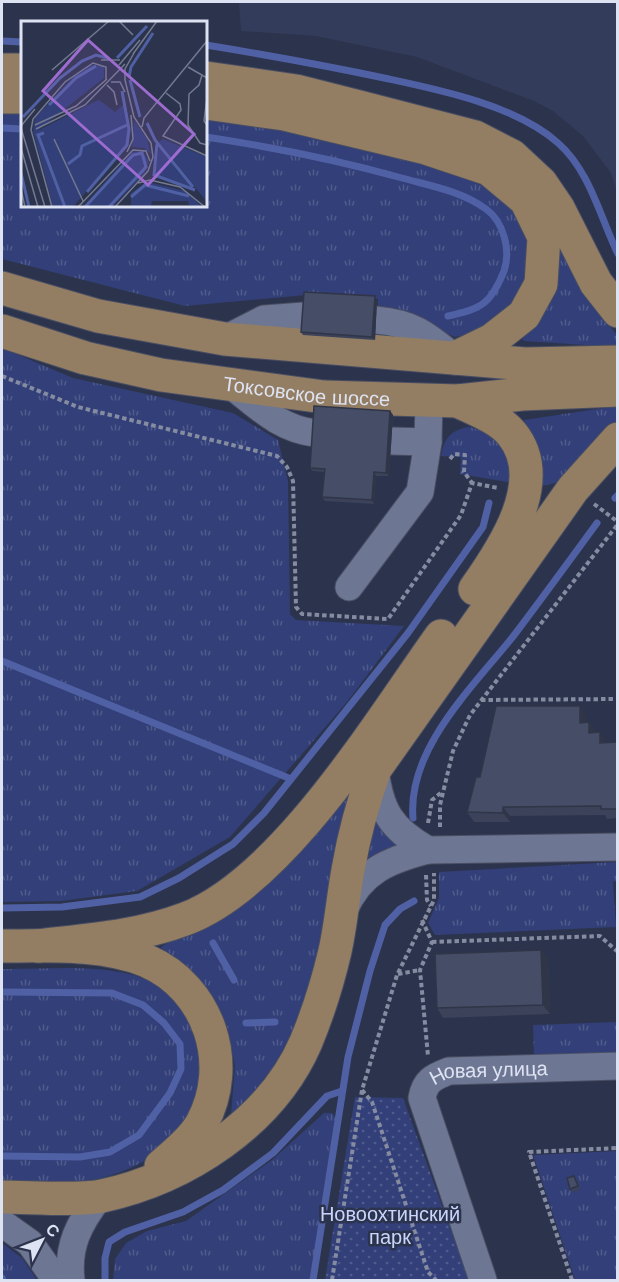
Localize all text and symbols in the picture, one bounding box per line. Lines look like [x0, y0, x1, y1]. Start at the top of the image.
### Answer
inset map [21, 21, 207, 207]
street label: Токсовское шоссе [222, 373, 390, 410]
street label: Новая улица [426, 1057, 549, 1089]
park label: Новоохтинский парк [320, 1203, 460, 1248]
north arrow [12, 1210, 72, 1270]
text: С [43, 1220, 63, 1241]

